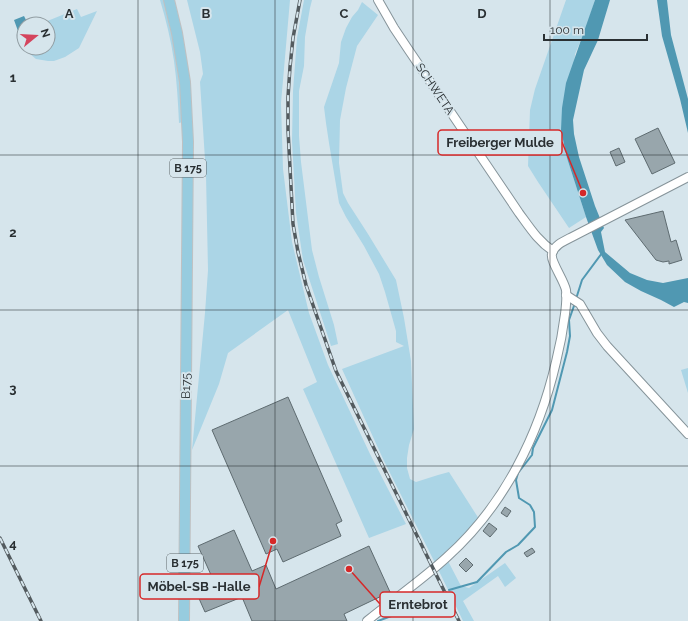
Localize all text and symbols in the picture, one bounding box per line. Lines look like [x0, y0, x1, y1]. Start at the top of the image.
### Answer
text: A [65, 6, 74, 21]
text: B [202, 6, 211, 21]
text: C [340, 6, 349, 21]
text: D [477, 6, 487, 21]
north arrow [16, 16, 56, 56]
scale bar [544, 16, 647, 42]
text: 100 m [550, 23, 584, 37]
text: N [38, 27, 53, 39]
street label: SCHWETA [413, 61, 457, 117]
text: 1 [10, 70, 17, 85]
callout: Freiberger Mulde [438, 130, 562, 155]
text: Freiberger Mulde [446, 135, 554, 150]
road number: B 175 [170, 159, 206, 177]
text: 2 [9, 225, 17, 240]
street label: B175 [179, 373, 193, 399]
text: 3 [9, 381, 17, 396]
text: 4 [9, 536, 17, 551]
road number: B 175 [167, 554, 203, 572]
callout: Möbel-SB -Halle [140, 574, 259, 599]
text: Möbel-SB -Halle [148, 579, 251, 594]
callout: Erntebrot [380, 592, 455, 617]
text: Erntebrot [388, 597, 448, 612]

